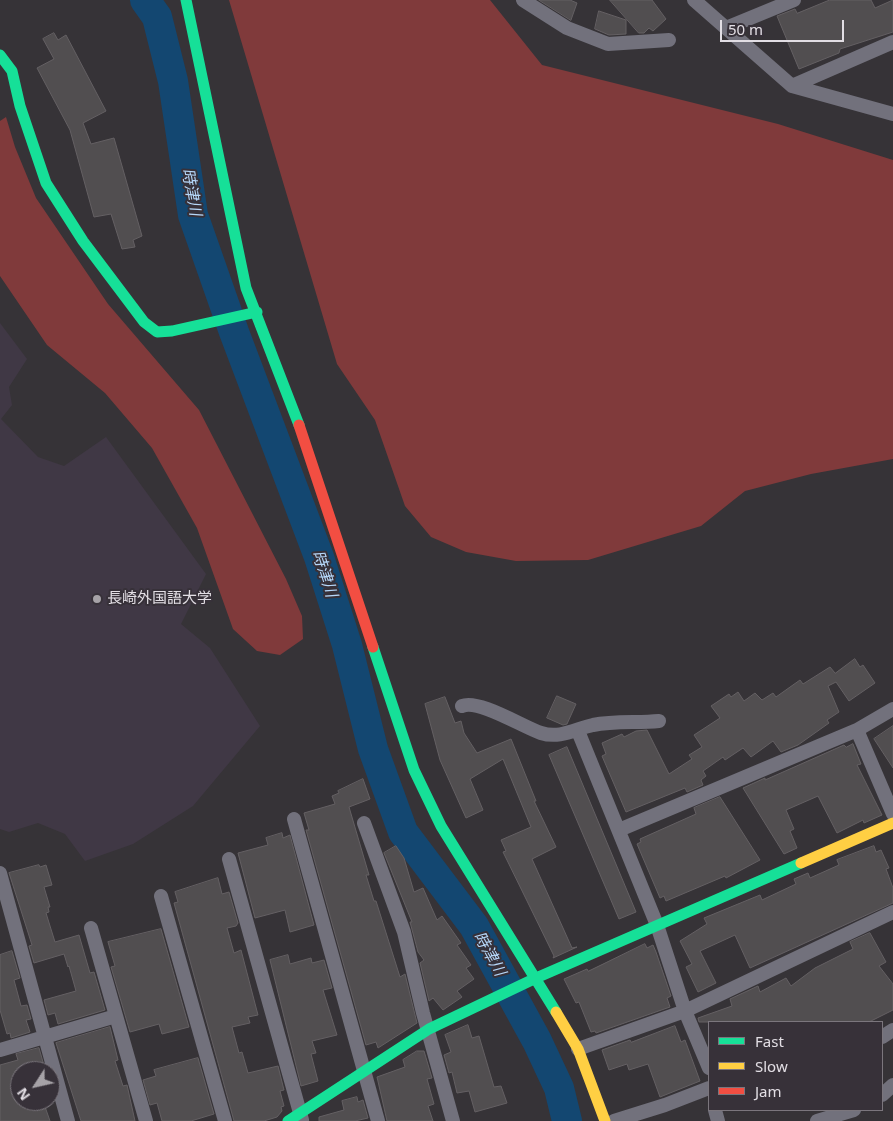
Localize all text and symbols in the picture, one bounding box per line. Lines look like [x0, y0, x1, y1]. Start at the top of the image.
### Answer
scale bar [723, 10, 847, 42]
text: 50 m [728, 19, 763, 39]
water label: 時津川 [177, 167, 205, 217]
water label: 時津川 [307, 548, 341, 600]
place label: 長崎外国語大学 [107, 590, 212, 608]
marker: 長崎外国語大学 [91, 593, 103, 605]
water label: 時津川 [469, 928, 509, 980]
legend [708, 1021, 883, 1111]
text: Fast [755, 1031, 784, 1051]
text: Slow [755, 1056, 788, 1076]
north arrow [10, 1061, 60, 1111]
text: Jam [755, 1081, 782, 1101]
text: N [12, 1084, 34, 1104]

